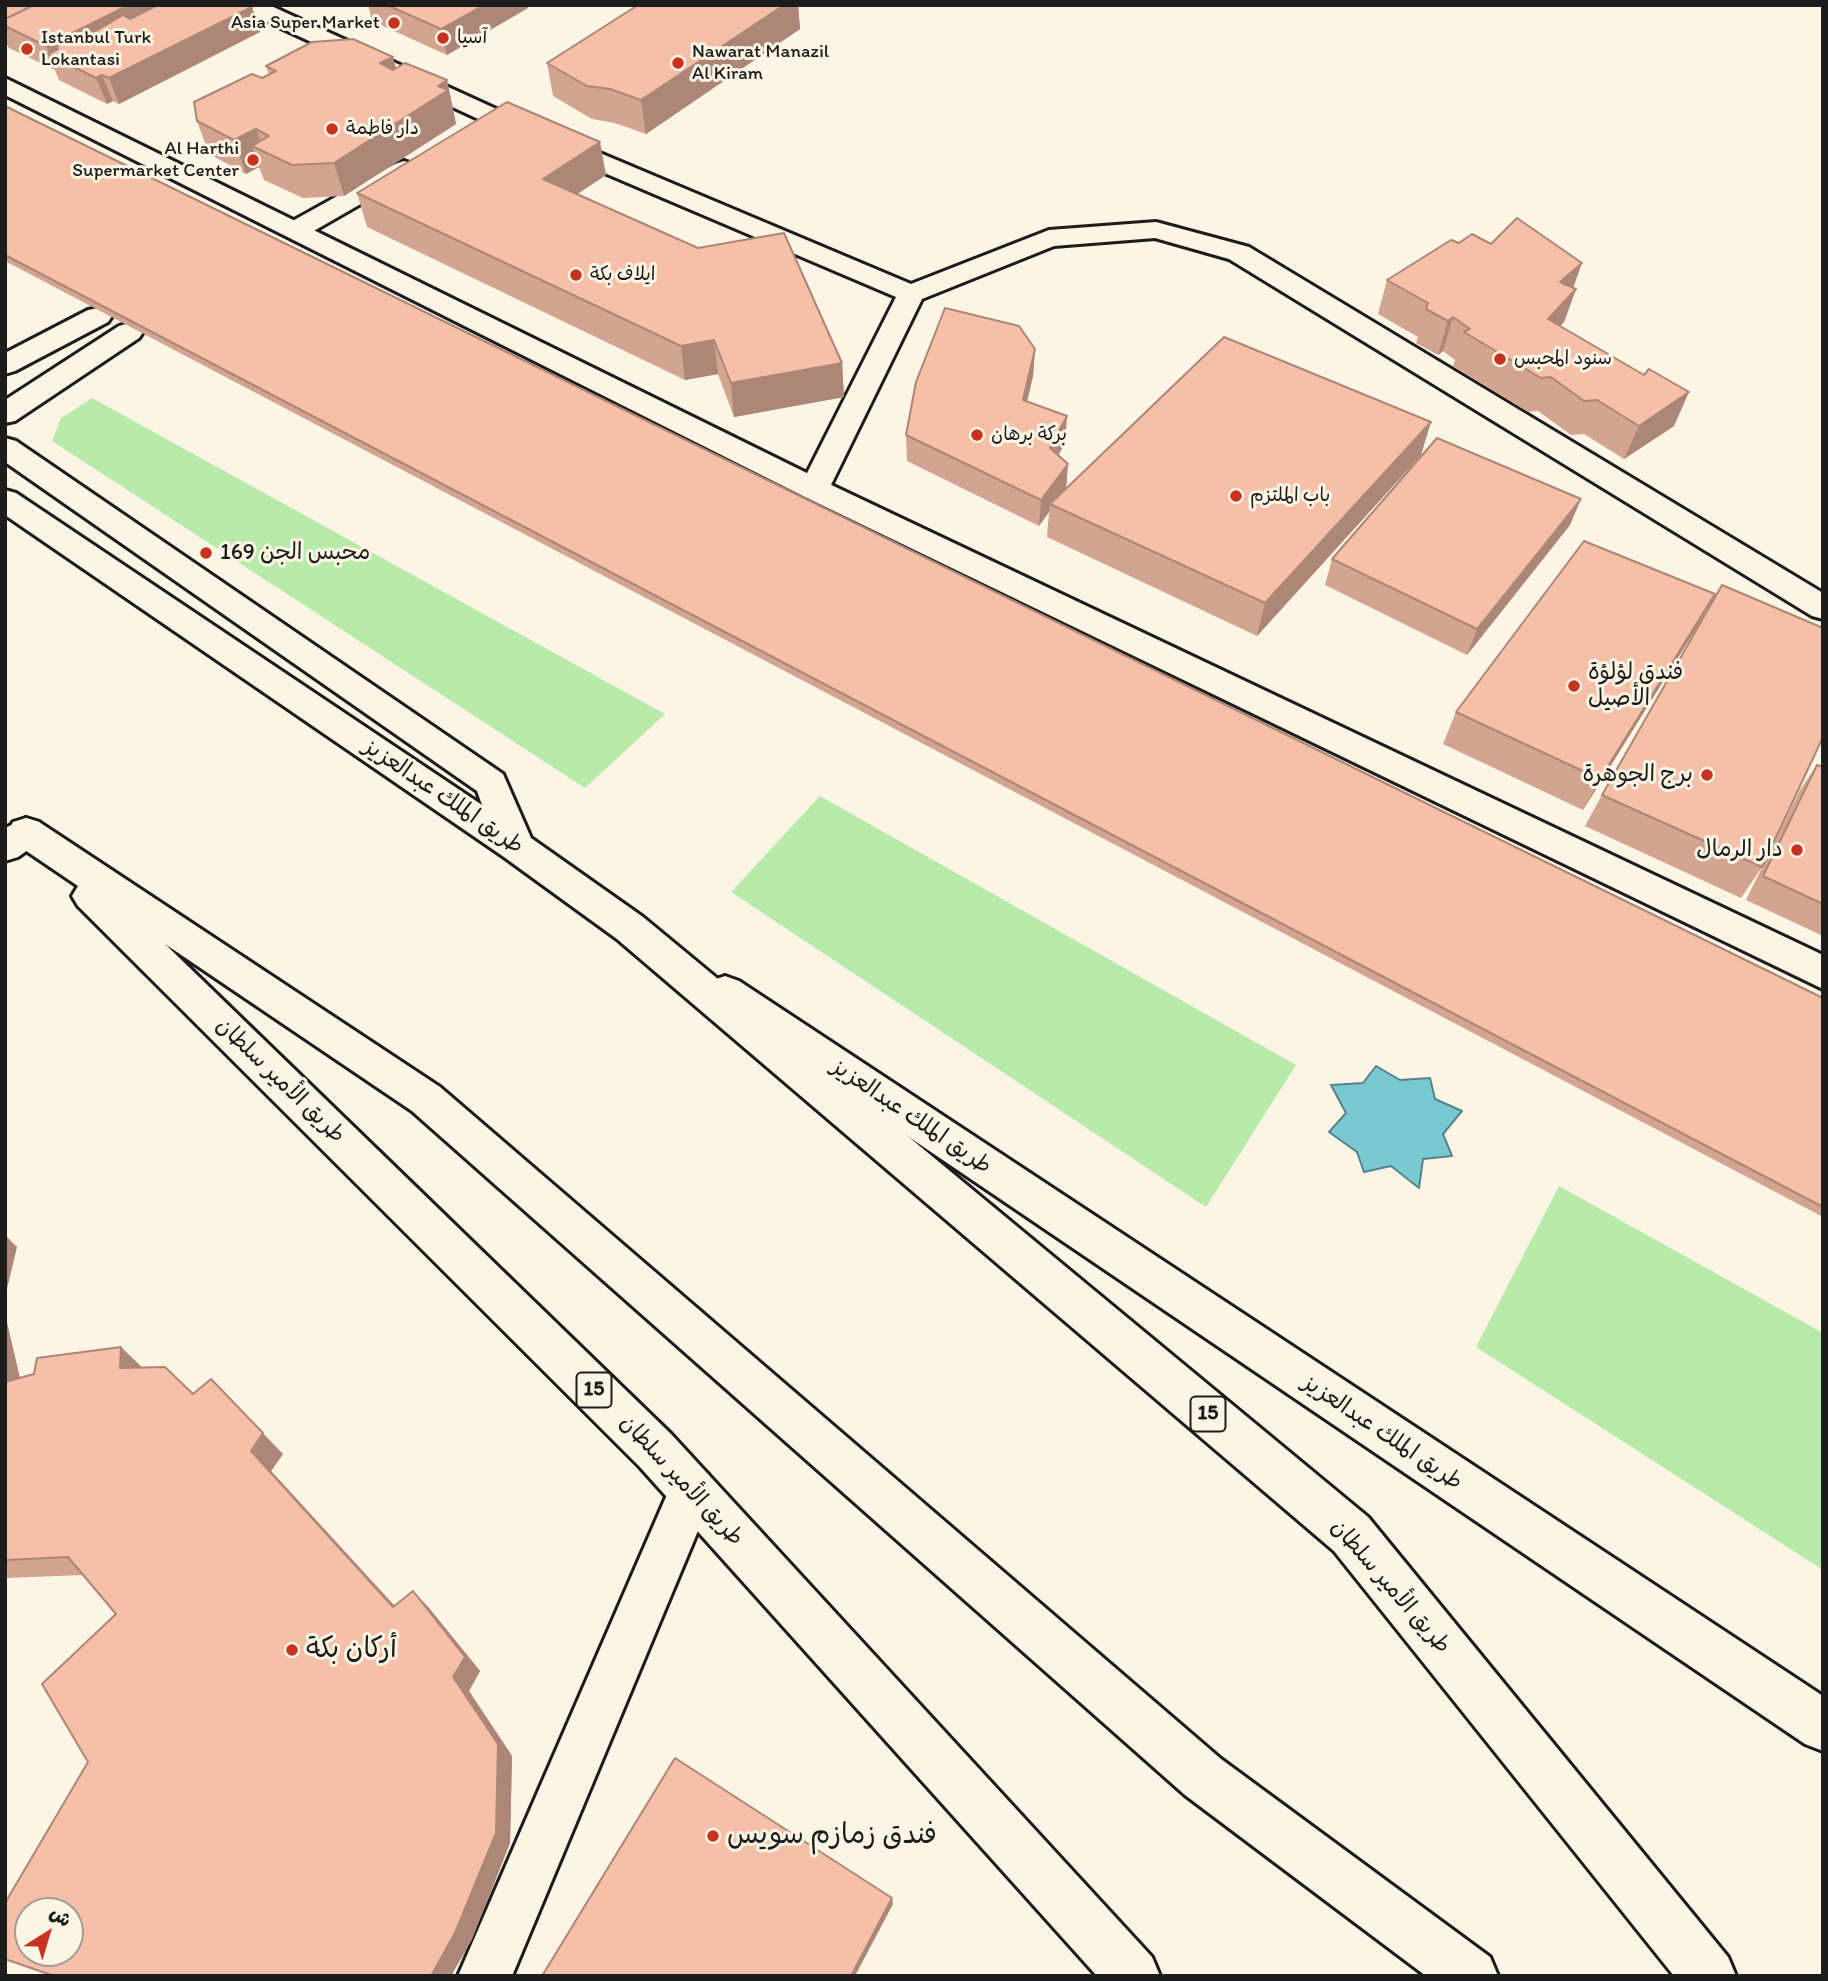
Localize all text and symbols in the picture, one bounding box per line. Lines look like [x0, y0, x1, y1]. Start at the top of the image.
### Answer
place label: Asia Super Market [231, 12, 380, 34]
marker: Asia Super Market [386, 15, 402, 31]
place label: Istanbul Turk Lokantasi [41, 27, 151, 71]
place label: آسيا [457, 27, 487, 49]
marker: آسيا [435, 30, 451, 46]
marker: Istanbul Turk Lokantasi [19, 41, 35, 57]
place label: Nawarat Manazil Al Kiram [692, 41, 829, 85]
marker: Nawarat Manazil Al Kiram [670, 55, 686, 71]
place label: دار فاطمة [346, 118, 419, 140]
marker: دار فاطمة [324, 121, 340, 137]
place label: Al Harthi Supermarket Center [72, 138, 239, 182]
marker: Al Harthi Supermarket Center [245, 152, 261, 168]
place label: ايلاف بكة [590, 264, 655, 286]
marker: ايلاف بكة [568, 267, 584, 283]
place label: سنود المحبس [1514, 348, 1612, 370]
marker: سنود المحبس [1492, 351, 1508, 367]
place label: بركة برهان [991, 424, 1067, 446]
marker: بركة برهان [969, 427, 985, 443]
place label: باب الملتزم [1250, 485, 1330, 507]
marker: باب الملتزم [1228, 488, 1244, 504]
place label: محبس الجن 169 [220, 539, 370, 567]
marker: محبس الجن 169 [198, 545, 214, 561]
place label: فندق لؤلؤة الأصيل [1588, 659, 1683, 713]
marker: فندق لؤلؤة الأصيل [1566, 678, 1582, 694]
street label: طريق الملك عبدالعزيز [358, 733, 528, 861]
place label: برج الجوهرة [1582, 761, 1693, 789]
marker: برج الجوهرة [1699, 767, 1715, 783]
place label: دار الرمال [1696, 836, 1783, 864]
marker: دار الرمال [1789, 842, 1805, 858]
street label: طريق الأمير سلطان [210, 1012, 350, 1150]
street label: طريق الملك عبدالعزيز [826, 1053, 996, 1181]
street label: طريق الملك عبدالعزيز [1297, 1369, 1467, 1497]
road number: 15 [576, 1372, 612, 1408]
road number: 15 [1190, 1396, 1226, 1432]
street label: طريق الأمير سلطان [613, 1410, 749, 1552]
street label: طريق الأمير سلطان [1324, 1514, 1456, 1660]
place label: أركان بكة [306, 1633, 397, 1667]
marker: أركان بكة [284, 1642, 300, 1658]
place label: فندق زمازم سويس [727, 1819, 937, 1853]
marker: فندق زمازم سويس [705, 1828, 721, 1844]
north arrow [14, 1897, 84, 1967]
text: ش [45, 1901, 76, 1932]

